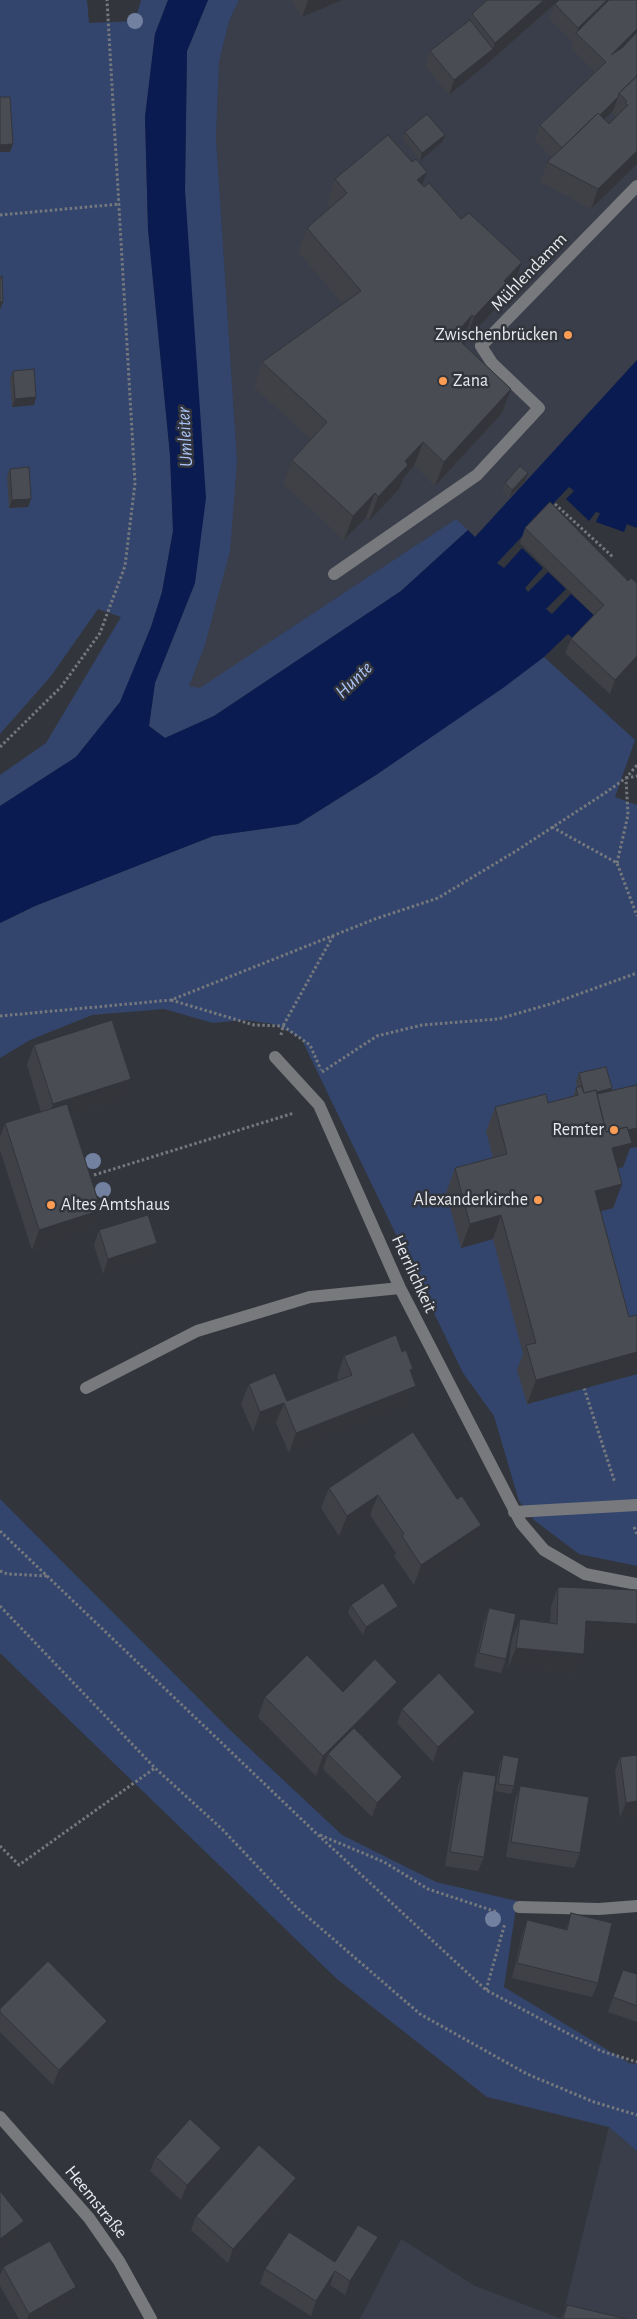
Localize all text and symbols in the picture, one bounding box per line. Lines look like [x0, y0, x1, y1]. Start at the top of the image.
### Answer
street label: Mühlendamm [486, 228, 572, 316]
place label: Zwischenbrücken [435, 324, 558, 346]
marker: Zwischenbrücken [562, 329, 574, 341]
place label: Zana [453, 370, 488, 392]
marker: Zana [437, 375, 449, 387]
water label: Umleiter [172, 406, 198, 468]
water label: Hunte [331, 657, 377, 703]
place label: Remter [552, 1119, 604, 1141]
marker: Remter [608, 1124, 620, 1136]
place label: Alexanderkirche [414, 1189, 528, 1211]
place label: Altes Amtshaus [61, 1194, 170, 1216]
marker: Alexanderkirche [532, 1194, 544, 1206]
marker: Altes Amtshaus [45, 1199, 57, 1211]
street label: Herrlichkeit [387, 1232, 441, 1316]
street label: Heemstraße [60, 2161, 132, 2243]

